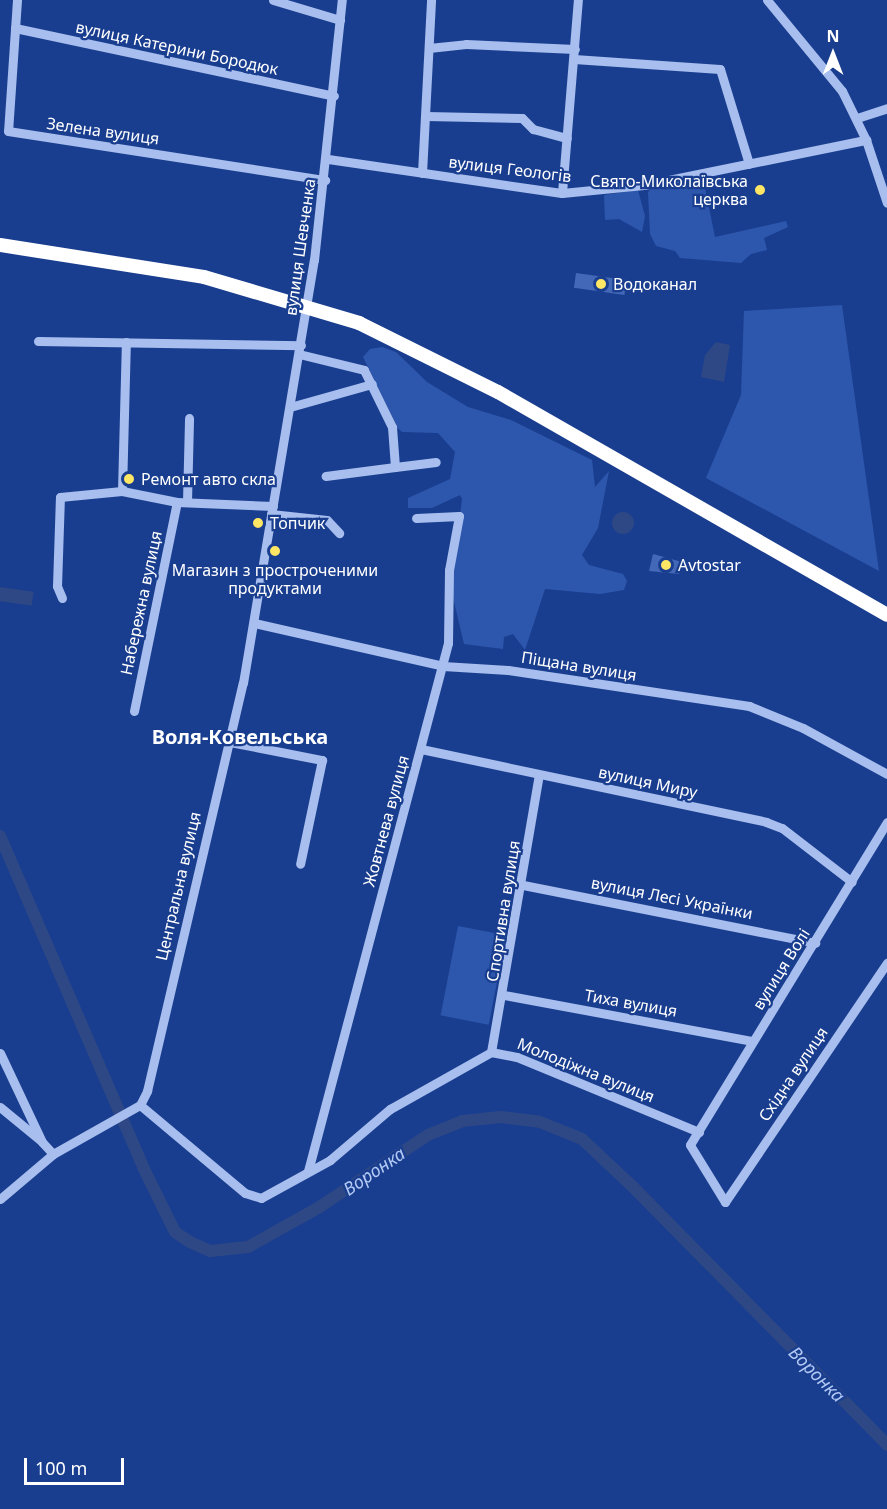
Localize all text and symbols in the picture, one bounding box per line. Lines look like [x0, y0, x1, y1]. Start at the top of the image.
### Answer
street label: вулиця Катерини Бородюк [74, 17, 280, 79]
north arrow [803, 24, 863, 84]
text: N [826, 25, 840, 47]
street label: Зелена вулиця [45, 114, 161, 148]
street label: вулиця Геологів [447, 152, 573, 186]
place label: Свято-Миколаївська церква [590, 171, 748, 209]
street label: вулиця Шевченка [281, 177, 319, 317]
marker: Свято-Миколаївська церква [753, 183, 767, 197]
place label: Водоканал [613, 274, 697, 294]
marker: Водоканал [594, 277, 608, 291]
place label: Ремонт авто скла [141, 469, 276, 489]
marker: Ремонт авто скла [122, 472, 136, 486]
place label: Топчик [270, 513, 325, 533]
marker: Топчик [251, 516, 265, 530]
street label: Набережна вулиця [116, 529, 166, 677]
marker: Магазин з простроченими продуктами [268, 544, 282, 558]
place label: Avtostar [678, 555, 741, 575]
marker: Avtostar [659, 558, 673, 572]
place label: Магазин з простроченими продуктами [172, 560, 378, 598]
street label: Піщана вулиця [520, 647, 638, 685]
district label: Воля-Ковельська [152, 724, 328, 748]
street label: Жовтнева вулиця [359, 753, 413, 889]
street label: вулиця Миру [597, 762, 699, 802]
street label: Центральна вулиця [152, 810, 204, 962]
street label: Спортивна вулиця [482, 839, 524, 983]
street label: вулиця Лесі Українки [590, 873, 754, 923]
street label: вулиця Волі [748, 925, 814, 1013]
street label: Тиха вулиця [583, 985, 679, 1021]
street label: Східна вулиця [754, 1023, 832, 1125]
street label: Молодіжна вулиця [515, 1034, 657, 1106]
water label: Воронка [339, 1142, 409, 1200]
water label: Воронка [785, 1342, 849, 1406]
scale bar [27, 1446, 128, 1484]
text: 100 m [35, 1456, 87, 1480]

